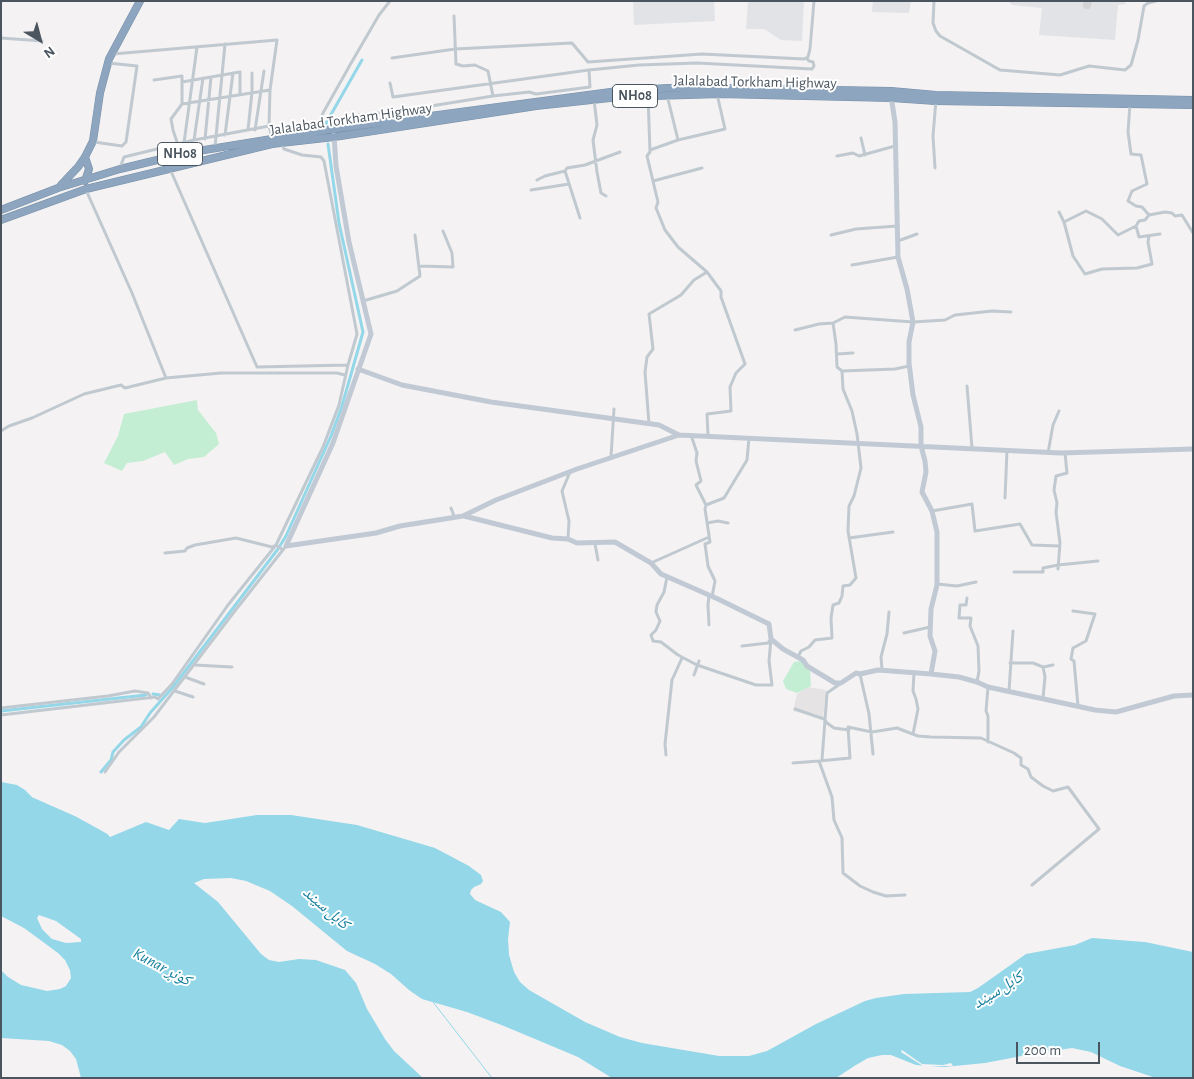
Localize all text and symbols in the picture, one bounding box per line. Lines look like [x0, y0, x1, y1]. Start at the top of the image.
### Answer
north arrow [15, 15, 65, 65]
text: N [41, 43, 57, 60]
street label: Jalalabad Torkham Highway [673, 72, 837, 92]
road number: NH08 [612, 84, 658, 108]
street label: Jalalabad Torkham Highway [269, 99, 433, 139]
road number: NH08 [158, 142, 202, 166]
water label: کابل سيند [299, 883, 353, 933]
water label: Kunar کونړ [130, 944, 194, 990]
water label: کابل سيند [969, 967, 1027, 1013]
scale bar [1019, 1032, 1103, 1064]
text: 200 m [1024, 1043, 1061, 1058]

